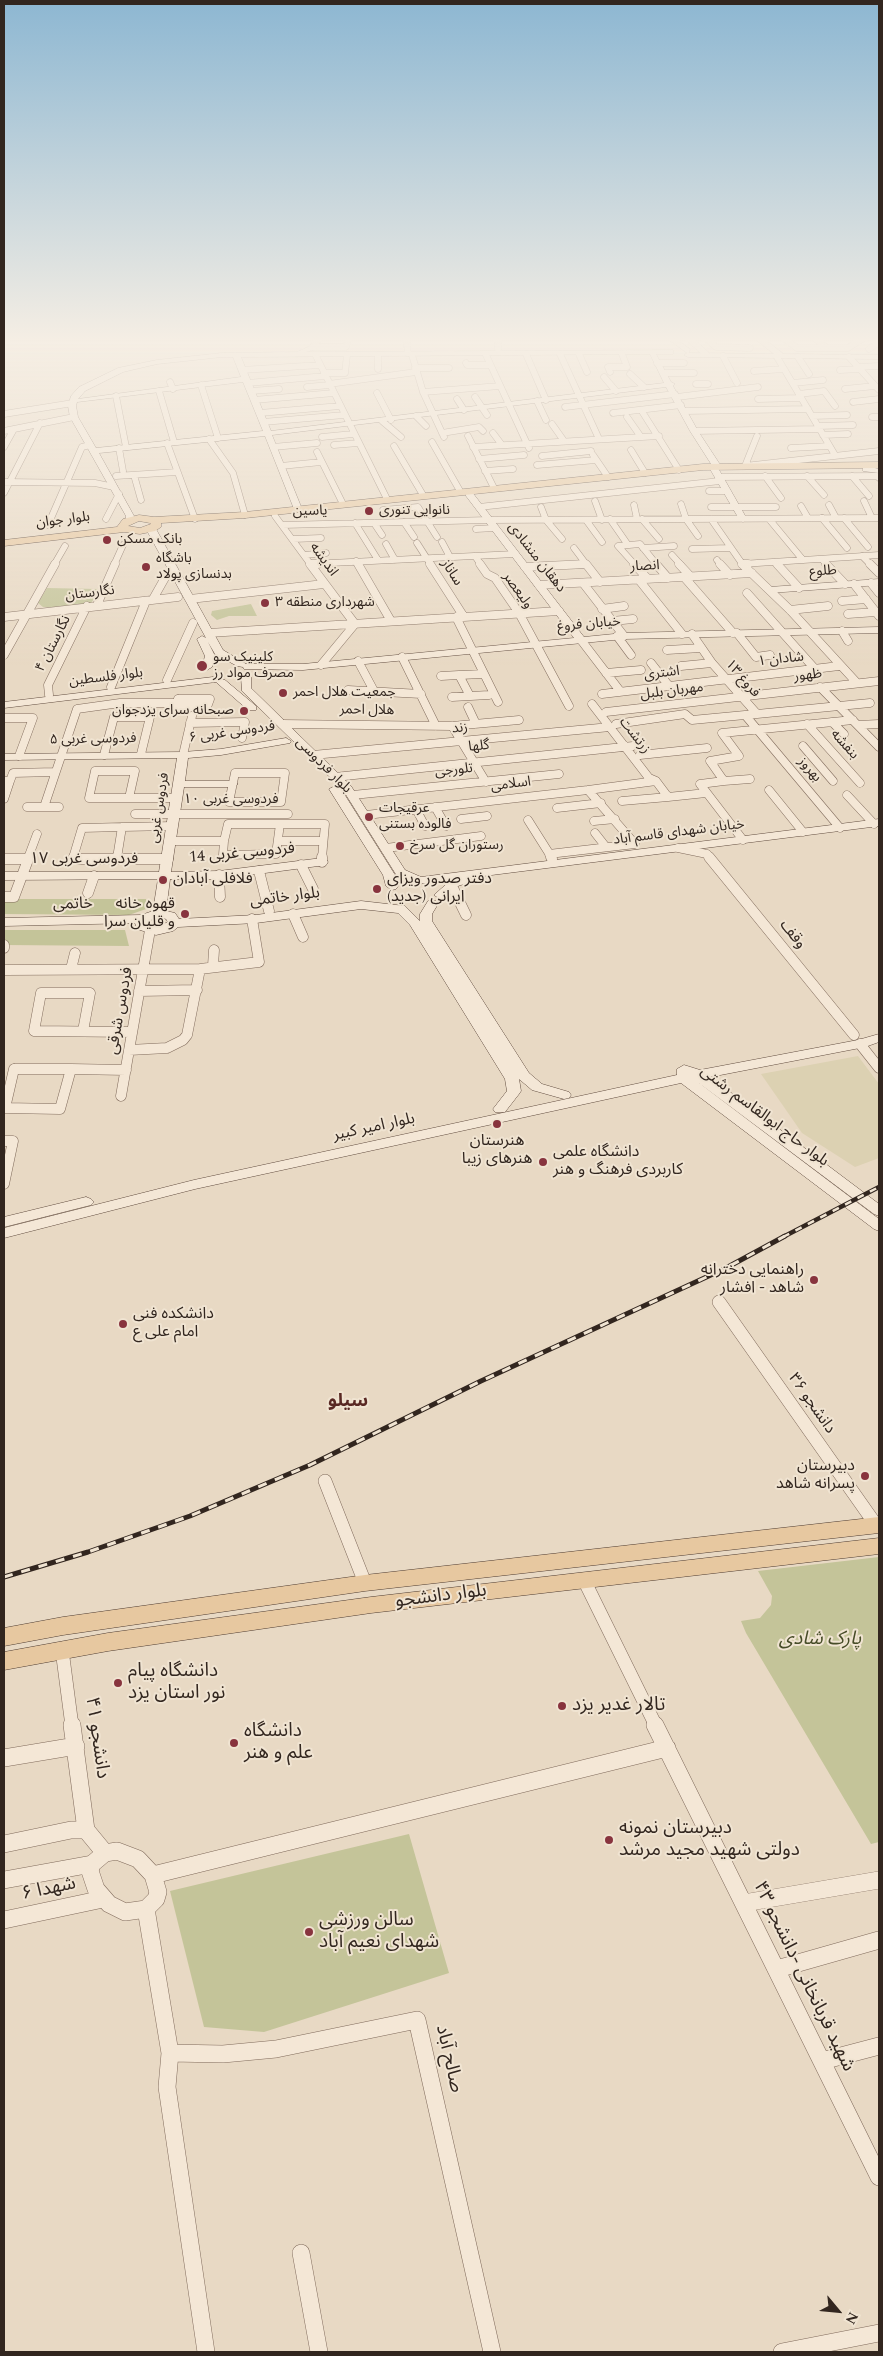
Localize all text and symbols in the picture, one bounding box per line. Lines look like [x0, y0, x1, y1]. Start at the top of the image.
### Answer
street label: یاسین [293, 503, 327, 521]
place label: نانوایی تنوری [379, 503, 450, 519]
marker: نانوایی تنوری [363, 505, 375, 517]
street label: بلوار جوان [35, 509, 91, 533]
street label: دهقان منشادی [503, 520, 569, 596]
place label: بانک مسکن [117, 532, 182, 548]
marker: بانک مسکن [101, 534, 113, 546]
street label: اندیشه [305, 540, 341, 580]
place label: باشگاه بدنسازی پولاد [156, 551, 232, 584]
street label: ساناز [436, 557, 466, 589]
street label: انصار [630, 558, 660, 576]
marker: باشگاه بدنسازی پولاد [140, 561, 152, 573]
street label: طلوع [809, 563, 837, 581]
street label: ولیعصر [498, 569, 536, 613]
street label: نگارستان [64, 583, 116, 605]
place label: شهرداری منطقه ۳ [275, 595, 375, 611]
marker: شهرداری منطقه ۳ [259, 597, 271, 609]
street label: نگارستان ۴ [33, 613, 75, 675]
street label: خیابان فروغ [557, 614, 621, 636]
street label: شادان ۱ [757, 649, 805, 671]
place label: کلینیک سو مصرف مواد رز [213, 650, 294, 682]
street label: فروغ ۱۳ [721, 657, 763, 701]
marker: کلینیک سو مصرف مواد رز [195, 659, 209, 673]
street label: اشتری [643, 663, 681, 685]
street label: بلوار فلسطین [68, 665, 144, 691]
street label: ظهور [793, 666, 823, 686]
street label: مهربان بلبل [639, 680, 705, 704]
place label: جمعیت هلال احمر [293, 685, 396, 701]
marker: جمعیت هلال احمر [277, 687, 289, 699]
street label: هلال احمر [339, 702, 395, 720]
place label: صبحانه سرای یزدجوان [112, 703, 234, 719]
marker: صبحانه سرای یزدجوان [238, 705, 250, 717]
street label: زرتشت [615, 715, 653, 757]
street label: فردوسی غربی ۶ [188, 719, 276, 747]
street label: زند [451, 720, 469, 738]
street label: بنفشه [826, 727, 862, 763]
street label: فردوسی غربی ۵ [49, 731, 137, 749]
street label: بلوار فردوسی [292, 735, 354, 797]
street label: گلها [468, 738, 490, 756]
street label: بهروز [794, 754, 824, 786]
street label: تلورجی [434, 761, 474, 781]
street label: فردوس غربی [146, 772, 174, 844]
street label: اسلامی [490, 774, 532, 796]
street label: فردوسی غربی ۱۰ [184, 792, 278, 808]
place label: عرقیجات فالوده بستنی [379, 801, 451, 834]
marker: عرقیجات فالوده بستنی [363, 811, 375, 823]
street label: خیابان شهدای قاسم آباد [612, 817, 746, 849]
place label: رستوران گل سرخ [410, 838, 504, 854]
street label: فردوسی غربی 14 [188, 840, 296, 868]
marker: رستوران گل سرخ [394, 840, 406, 852]
street label: فردوسی غربی ۱۷ [30, 850, 138, 870]
place label: فلافلی آبادان [173, 870, 253, 890]
place label: دفتر صدور ویزای ایرانی (جدید) [387, 870, 492, 908]
marker: فلافلی آبادان [157, 874, 169, 886]
marker: دفتر صدور ویزای ایرانی (جدید) [371, 883, 383, 895]
street label: بلوار خاتمی [249, 884, 321, 912]
street label: خاتمی [53, 895, 93, 915]
place label: قهوه خانه و قلیان سرا [104, 895, 175, 933]
marker: قهوه خانه و قلیان سرا [179, 908, 191, 920]
street label: وقف [775, 917, 809, 953]
street label: فردوس شرقی [104, 966, 138, 1056]
street label: بلوار حاج ابوالقاسم رشتی [696, 1062, 832, 1172]
street label: بلوار امیر کبیر [331, 1110, 417, 1146]
marker: هنرستان هنرهای زیبا [491, 1118, 503, 1130]
place label: هنرستان هنرهای زیبا [462, 1132, 532, 1170]
place label: دانشگاه علمی کاربردی فرهنگ و هنر [553, 1143, 683, 1181]
marker: دانشگاه علمی کاربردی فرهنگ و هنر [537, 1156, 549, 1168]
place label: راهنمایی دخترانه شاهد - افشار [701, 1261, 804, 1299]
marker: راهنمایی دخترانه شاهد - افشار [808, 1274, 820, 1286]
place label: دانشکده فنی امام علی ع [133, 1305, 214, 1343]
marker: دانشکده فنی امام علی ع [117, 1318, 129, 1330]
street label: دانشجو ۳۶ [783, 1370, 839, 1438]
district label: سیلو [328, 1391, 368, 1413]
place label: دبیرستان پسرانه شاهد [776, 1457, 855, 1495]
marker: دبیرستان پسرانه شاهد [859, 1470, 871, 1482]
street label: بلوار دانشجو [394, 1580, 488, 1614]
park label: پارک شادی [779, 1629, 861, 1651]
place label: دانشگاه پیام نور استان یزد [128, 1661, 225, 1705]
marker: دانشگاه پیام نور استان یزد [112, 1677, 124, 1689]
place label: تالار غدیر یزد [572, 1695, 665, 1717]
street label: دانشجو ۴۱ [79, 1696, 113, 1780]
marker: تالار غدیر یزد [556, 1700, 568, 1712]
place label: دانشگاه علم و هنر [244, 1721, 313, 1765]
marker: دانشگاه علم و هنر [228, 1737, 240, 1749]
place label: دبیرستان نمونه دولتی شهید مجید مرشد [619, 1818, 800, 1862]
marker: دبیرستان نمونه دولتی شهید مجید مرشد [603, 1834, 615, 1846]
street label: شهدا ۶ [20, 1873, 78, 1907]
street label: شهید قربانخانی -دانشجو ۴۳ [747, 1878, 859, 2076]
place label: سالن ورزشی شهدای نعیم آباد [319, 1910, 439, 1954]
marker: سالن ورزشی شهدای نعیم آباد [303, 1926, 315, 1938]
street label: صالح آباد [429, 2023, 467, 2095]
north arrow [813, 2286, 863, 2336]
text: N [840, 2308, 864, 2328]

